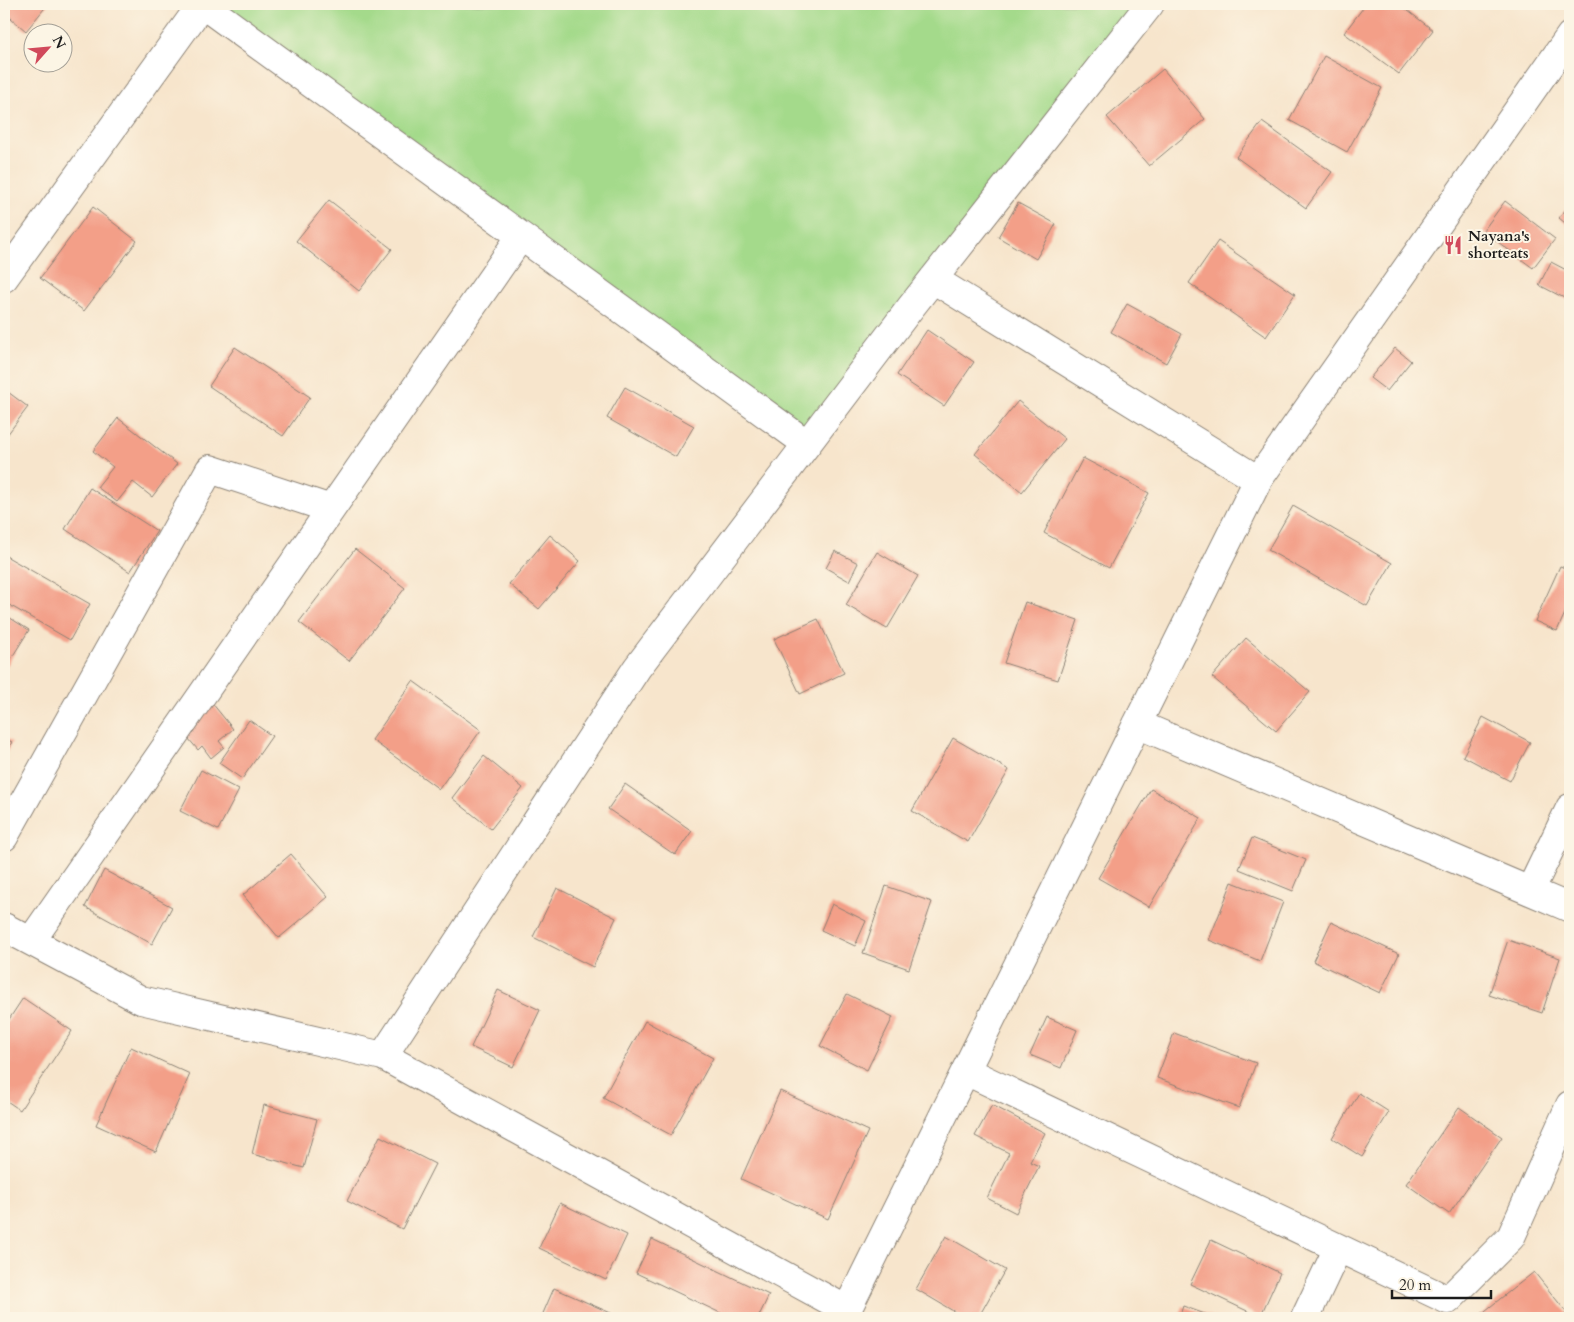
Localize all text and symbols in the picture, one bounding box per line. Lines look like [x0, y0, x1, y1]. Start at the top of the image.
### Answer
north arrow [22, 22, 72, 72]
text: N [48, 33, 70, 52]
place label: Nayana's shorteats [1468, 226, 1530, 263]
restaurant icon: Nayana's shorteats [1442, 234, 1464, 256]
scale bar [1392, 1267, 1490, 1299]
text: 20 m [1399, 1275, 1431, 1295]

